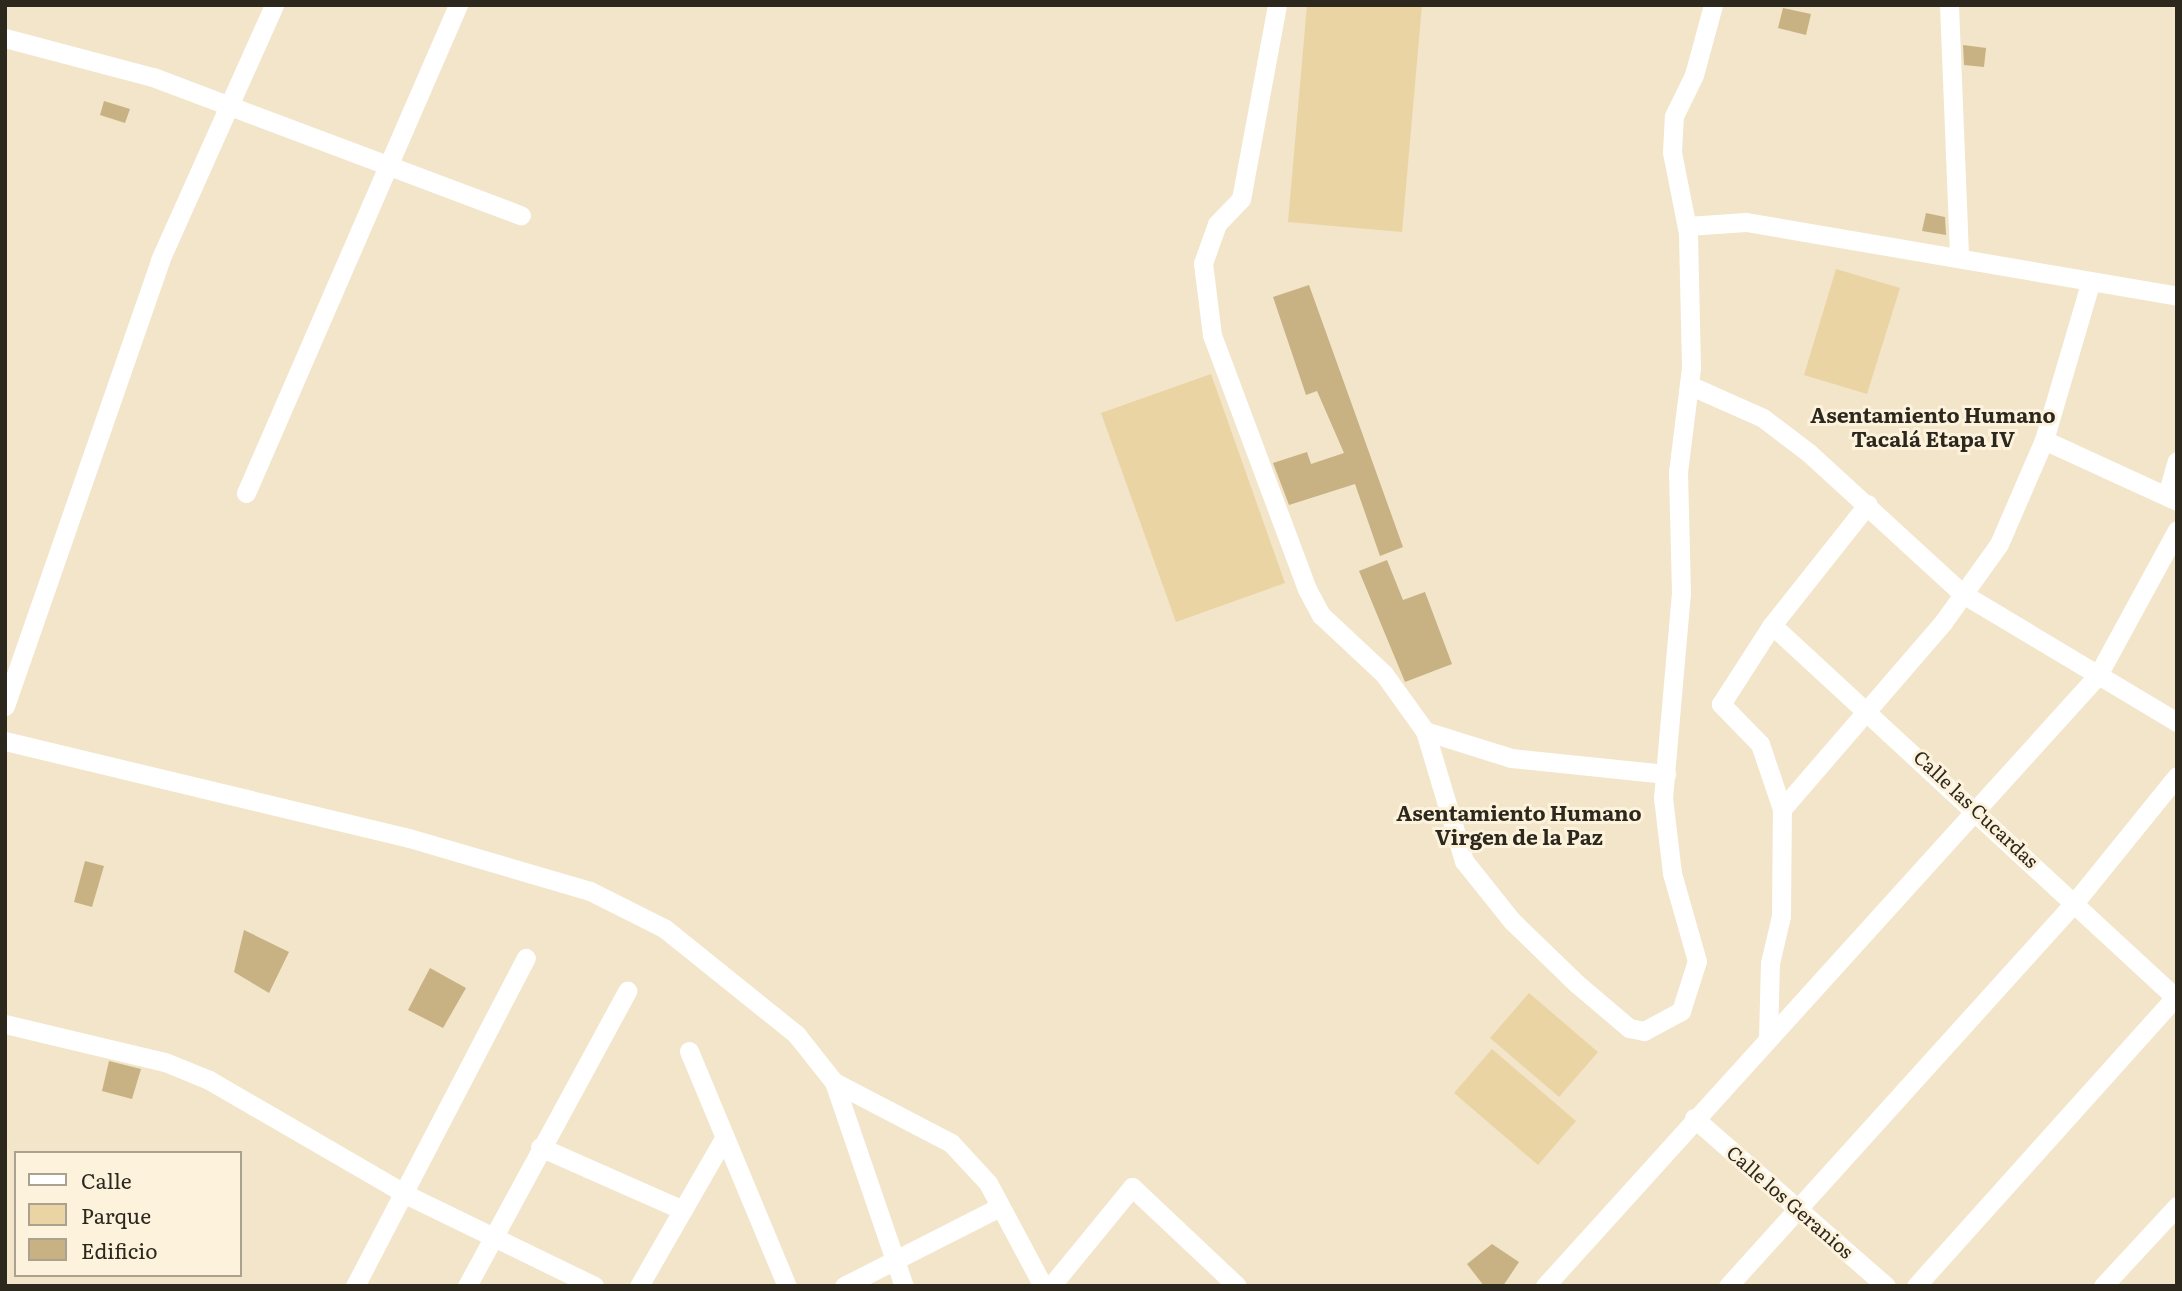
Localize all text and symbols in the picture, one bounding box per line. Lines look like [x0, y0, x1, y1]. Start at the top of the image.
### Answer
district label: Asentamiento Humano Tacalá Etapa IV [1810, 401, 2056, 451]
street label: Calle las Cucardas [1909, 745, 2043, 873]
district label: Asentamiento Humano Virgen de la Paz [1396, 799, 1642, 849]
street label: Calle los Geranios [1722, 1141, 1858, 1263]
legend [14, 1151, 242, 1277]
text: Calle [81, 1164, 132, 1195]
text: Parque [81, 1199, 151, 1230]
text: Edificio [81, 1234, 157, 1265]

